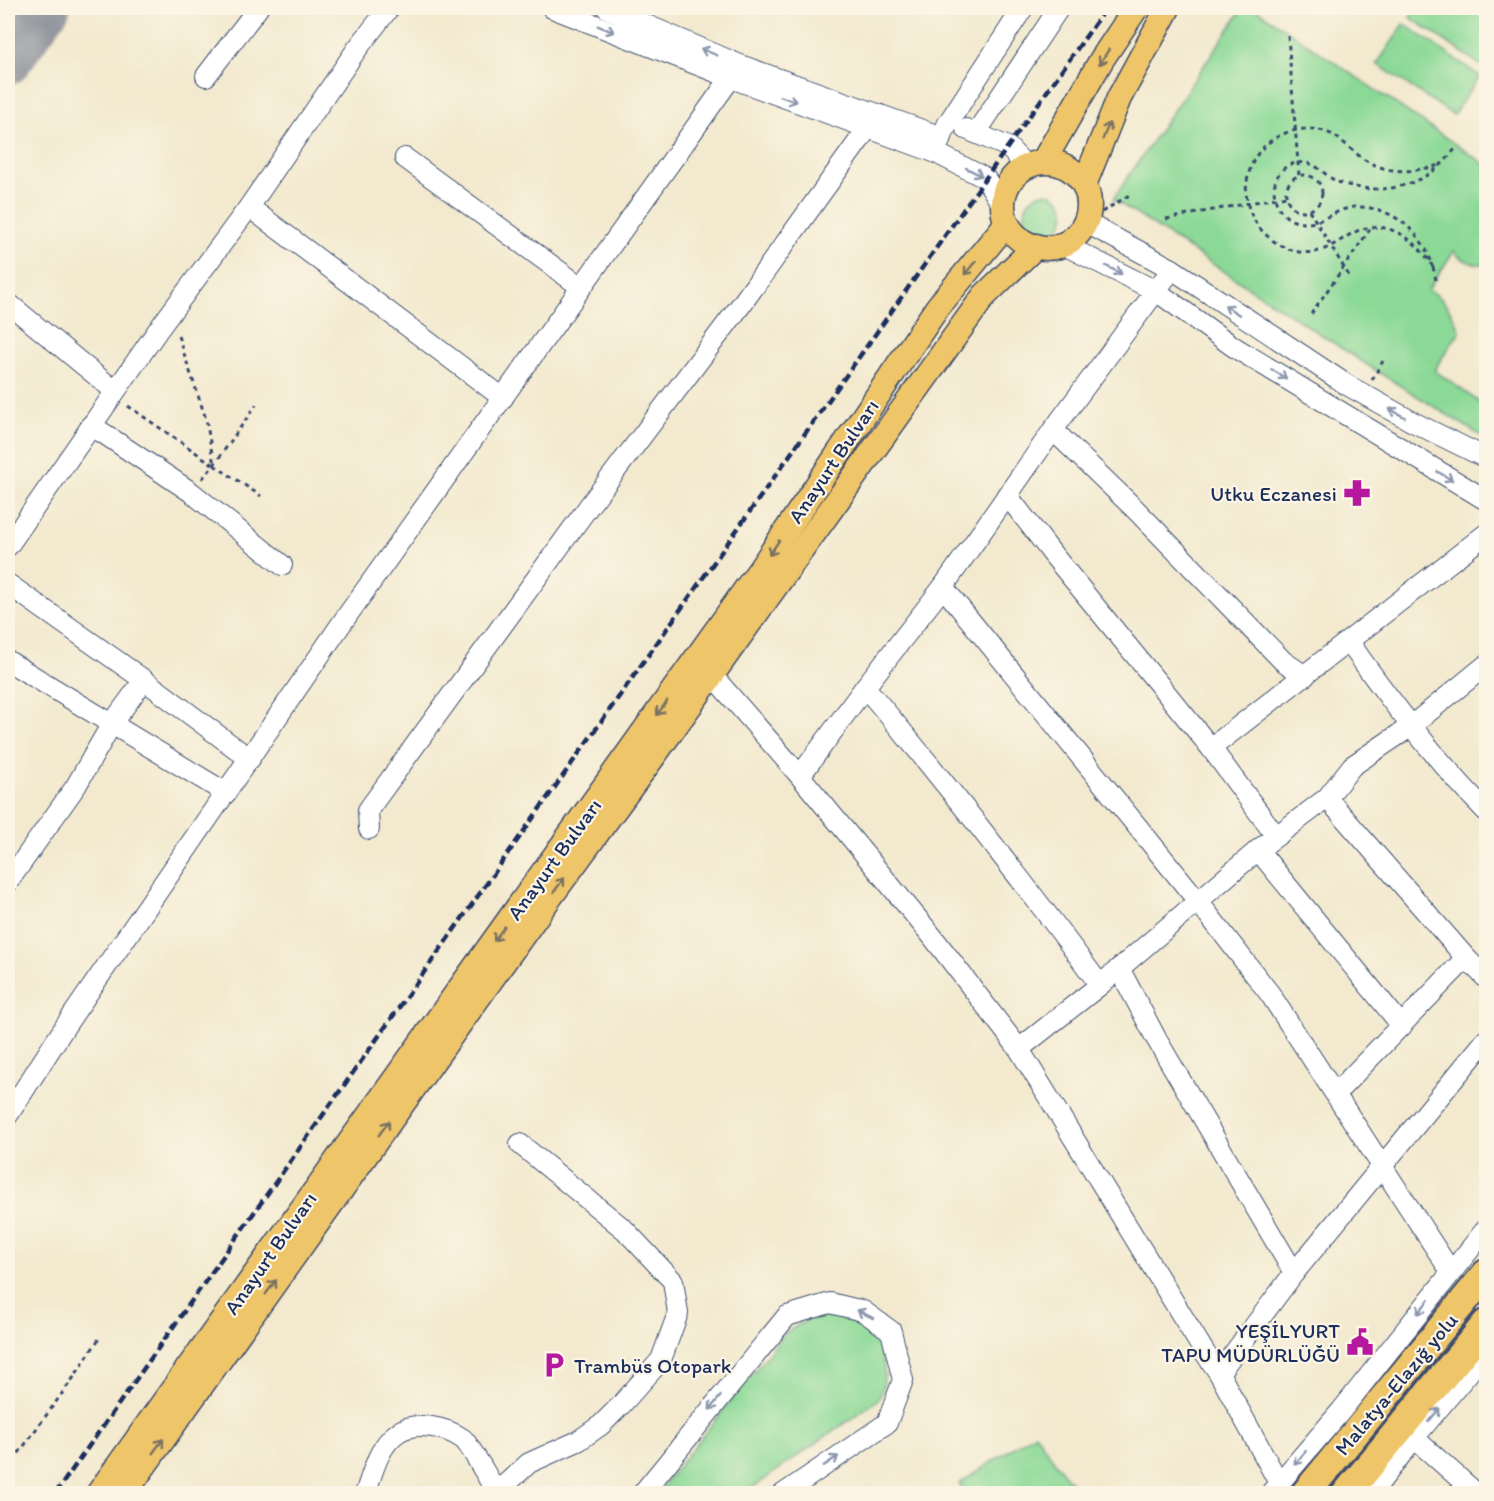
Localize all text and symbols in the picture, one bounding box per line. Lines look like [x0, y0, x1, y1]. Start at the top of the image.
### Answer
one-way arrow [597, 24, 615, 35]
one-way arrow [701, 45, 719, 57]
one-way arrow [1097, 48, 1109, 65]
one-way arrow [778, 95, 797, 106]
one-way arrow [1101, 122, 1112, 140]
one-way arrow [965, 167, 983, 179]
one-way arrow [964, 260, 977, 276]
one-way arrow [1105, 265, 1123, 276]
one-way arrow [1223, 303, 1240, 316]
one-way arrow [1270, 369, 1287, 381]
street label: Anayurt Bulvarı [782, 394, 884, 528]
one-way arrow [1389, 407, 1406, 419]
one-way arrow [1436, 471, 1453, 483]
pharmacy icon: Utku Eczanesi [1342, 478, 1372, 508]
place label: Utku Eczanesi [1210, 481, 1337, 506]
one-way arrow [768, 540, 780, 556]
one-way arrow [656, 699, 668, 715]
street label: Anayurt Bulvarı [502, 793, 606, 925]
one-way arrow [553, 877, 565, 893]
one-way arrow [493, 926, 505, 942]
one-way arrow [378, 1121, 390, 1137]
street label: Anayurt Bulvarı [218, 1187, 322, 1319]
one-way arrow [265, 1280, 277, 1296]
one-way arrow [1417, 1298, 1430, 1314]
one-way arrow [857, 1308, 874, 1320]
street label: Malatya-Elazığ yolu [1329, 1308, 1463, 1460]
place label: YEŞİLYURT TAPU MÜDÜRLÜĞÜ [1161, 1318, 1340, 1367]
public building icon: YEŞİLYURT TAPU MÜDÜRLÜĞÜ [1345, 1327, 1375, 1357]
parking icon: Trambüs Otopark [539, 1350, 569, 1380]
place label: Trambüs Otopark [574, 1353, 732, 1378]
one-way arrow [709, 1395, 722, 1411]
one-way arrow [1427, 1407, 1440, 1423]
one-way arrow [152, 1438, 164, 1454]
one-way arrow [1294, 1450, 1307, 1466]
one-way arrow [823, 1454, 840, 1467]

